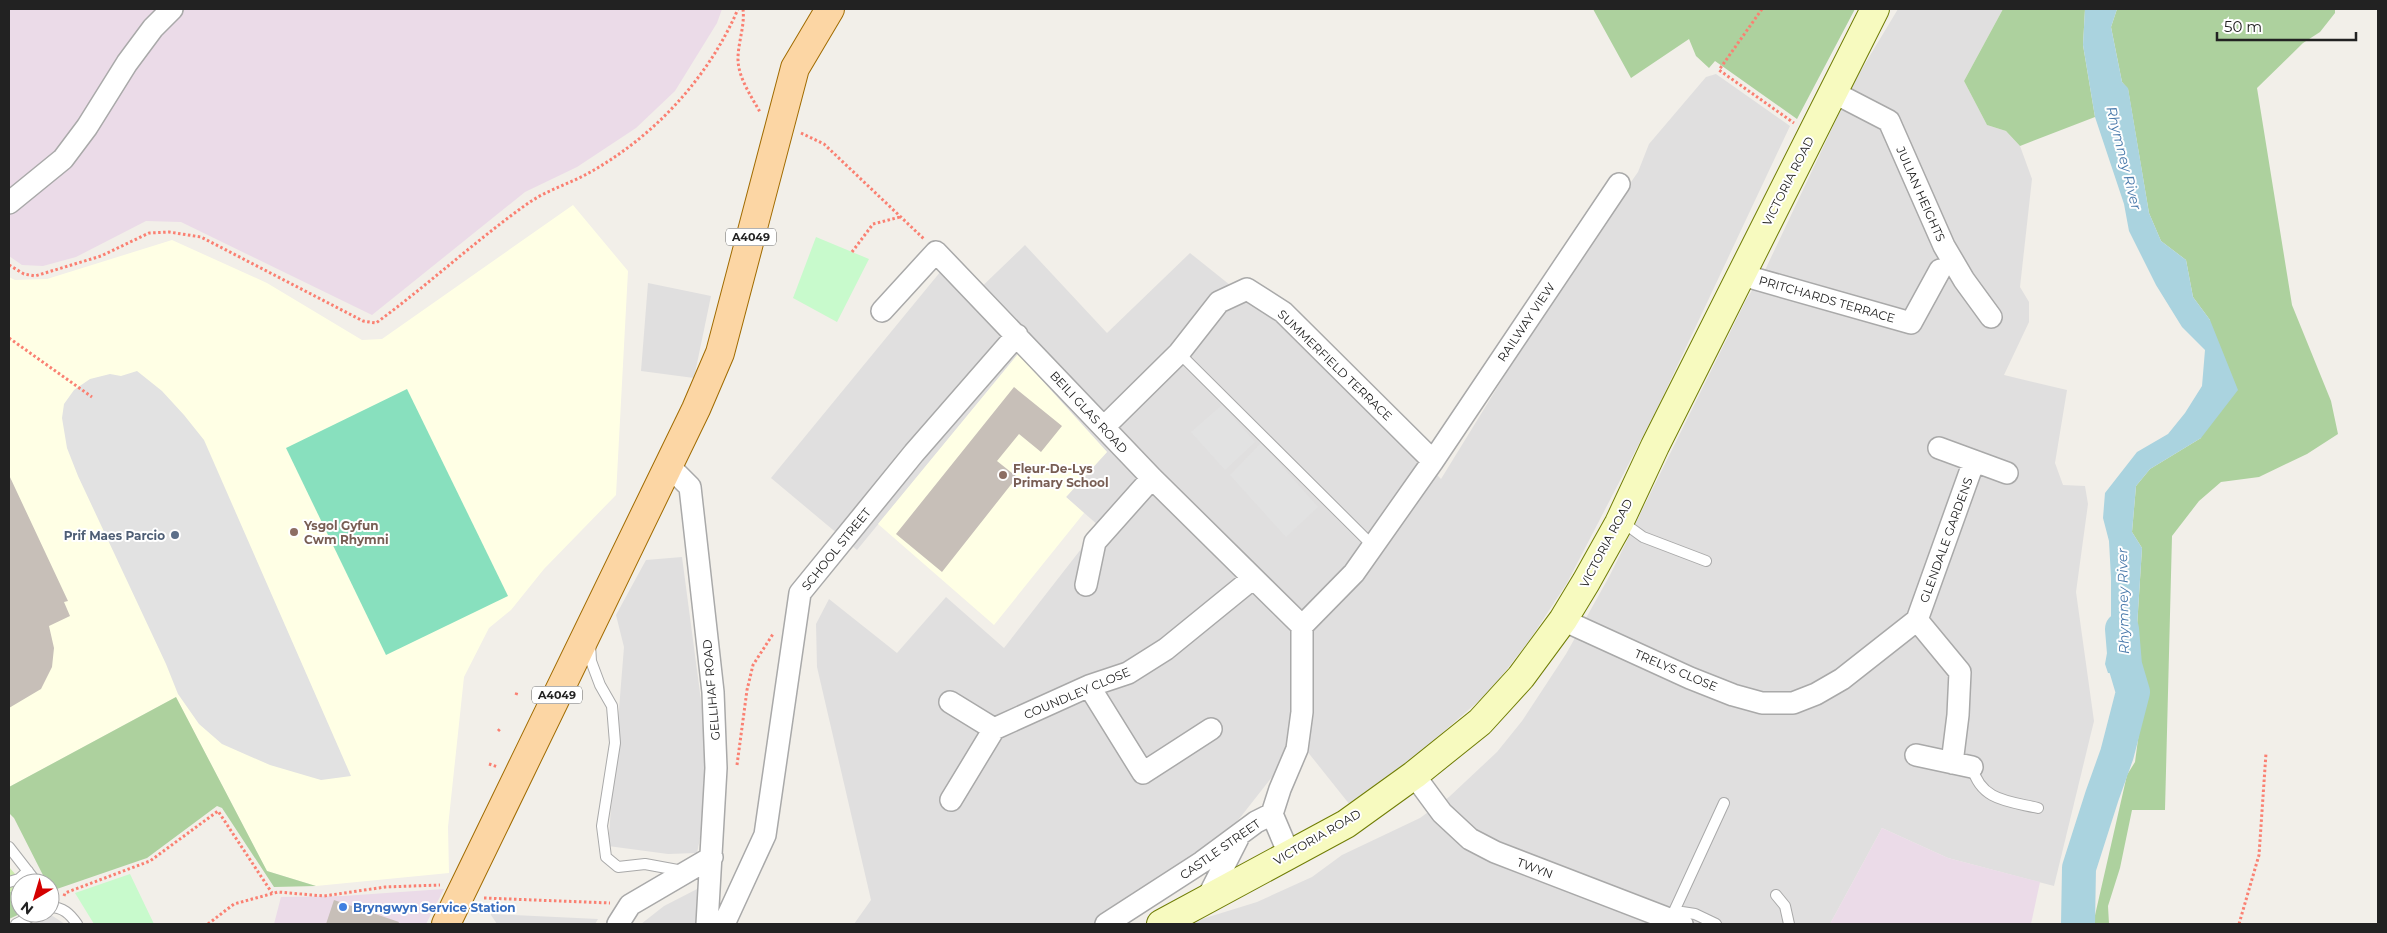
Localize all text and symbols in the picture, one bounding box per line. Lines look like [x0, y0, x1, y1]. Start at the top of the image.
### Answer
scale bar [2217, 10, 2356, 42]
text: 50 m [2224, 17, 2262, 36]
water label: Rhymney River [2102, 104, 2146, 212]
street label: VICTORIA ROAD [1759, 134, 1817, 228]
street label: JULIAN HEIGHTS [1893, 143, 1949, 244]
road number: A4049 [726, 228, 776, 246]
street label: PRITCHARDS TERRACE [1757, 272, 1897, 326]
street label: RAILWAY VIEW [1494, 280, 1558, 364]
street label: SUMMERFIELD TERRACE [1275, 306, 1395, 424]
street label: BEILI GLAS ROAD [1047, 368, 1131, 456]
place label: Fleur-De-Lys Primary School [1013, 461, 1109, 490]
marker: Fleur-De-Lys Primary School [997, 469, 1009, 481]
street label: GLENDALE GARDENS [1916, 475, 1976, 605]
street label: VICTORIA ROAD [1576, 496, 1636, 590]
street label: SCHOOL STREET [798, 505, 874, 593]
place label: Ysgol Gyfun Cwm Rhymni [303, 518, 389, 547]
marker: Ysgol Gyfun Cwm Rhymni [288, 526, 300, 538]
place label: Prif Maes Parcio [64, 528, 165, 543]
marker: Prif Maes Parcio [169, 529, 181, 541]
water label: Rhymney River [2113, 547, 2133, 654]
street label: GELLIHAF ROAD [699, 639, 723, 741]
street label: TRELYS CLOSE [1632, 646, 1720, 694]
street label: COUNDLEY CLOSE [1022, 664, 1132, 722]
road number: A4049 [532, 686, 582, 704]
street label: VICTORIA ROAD [1271, 806, 1363, 868]
street label: CASTLE STREET [1177, 816, 1263, 882]
street label: TWYN [1515, 854, 1555, 882]
north arrow [10, 873, 60, 923]
text: N [17, 898, 37, 919]
place label: Bryngwyn Service Station [353, 900, 516, 915]
marker: Bryngwyn Service Station [337, 901, 349, 913]

